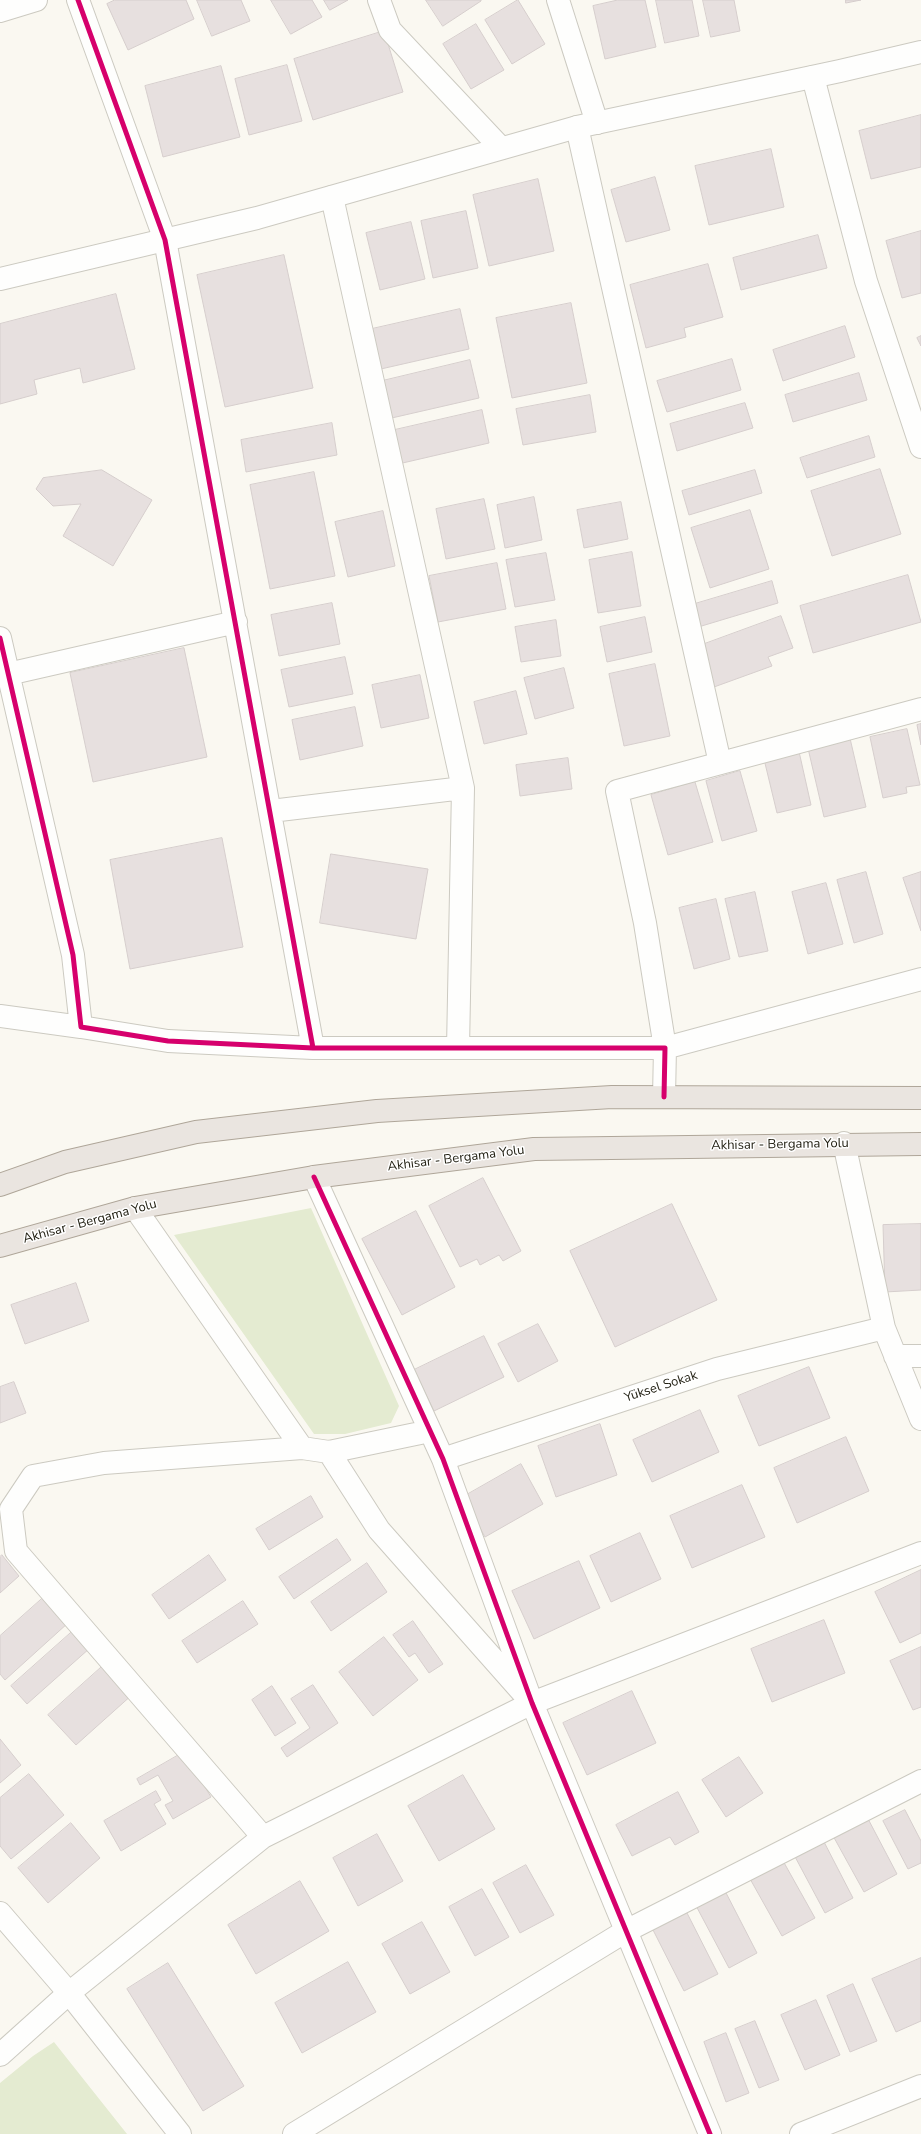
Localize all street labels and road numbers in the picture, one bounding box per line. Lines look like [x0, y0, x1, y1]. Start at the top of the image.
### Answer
street label: Akhisar - Bergama Yolu [711, 1136, 849, 1154]
street label: Akhisar - Bergama Yolu [387, 1143, 525, 1175]
street label: Akhisar - Bergama Yolu [22, 1197, 158, 1247]
street label: Yüksel Sokak [623, 1368, 699, 1406]

